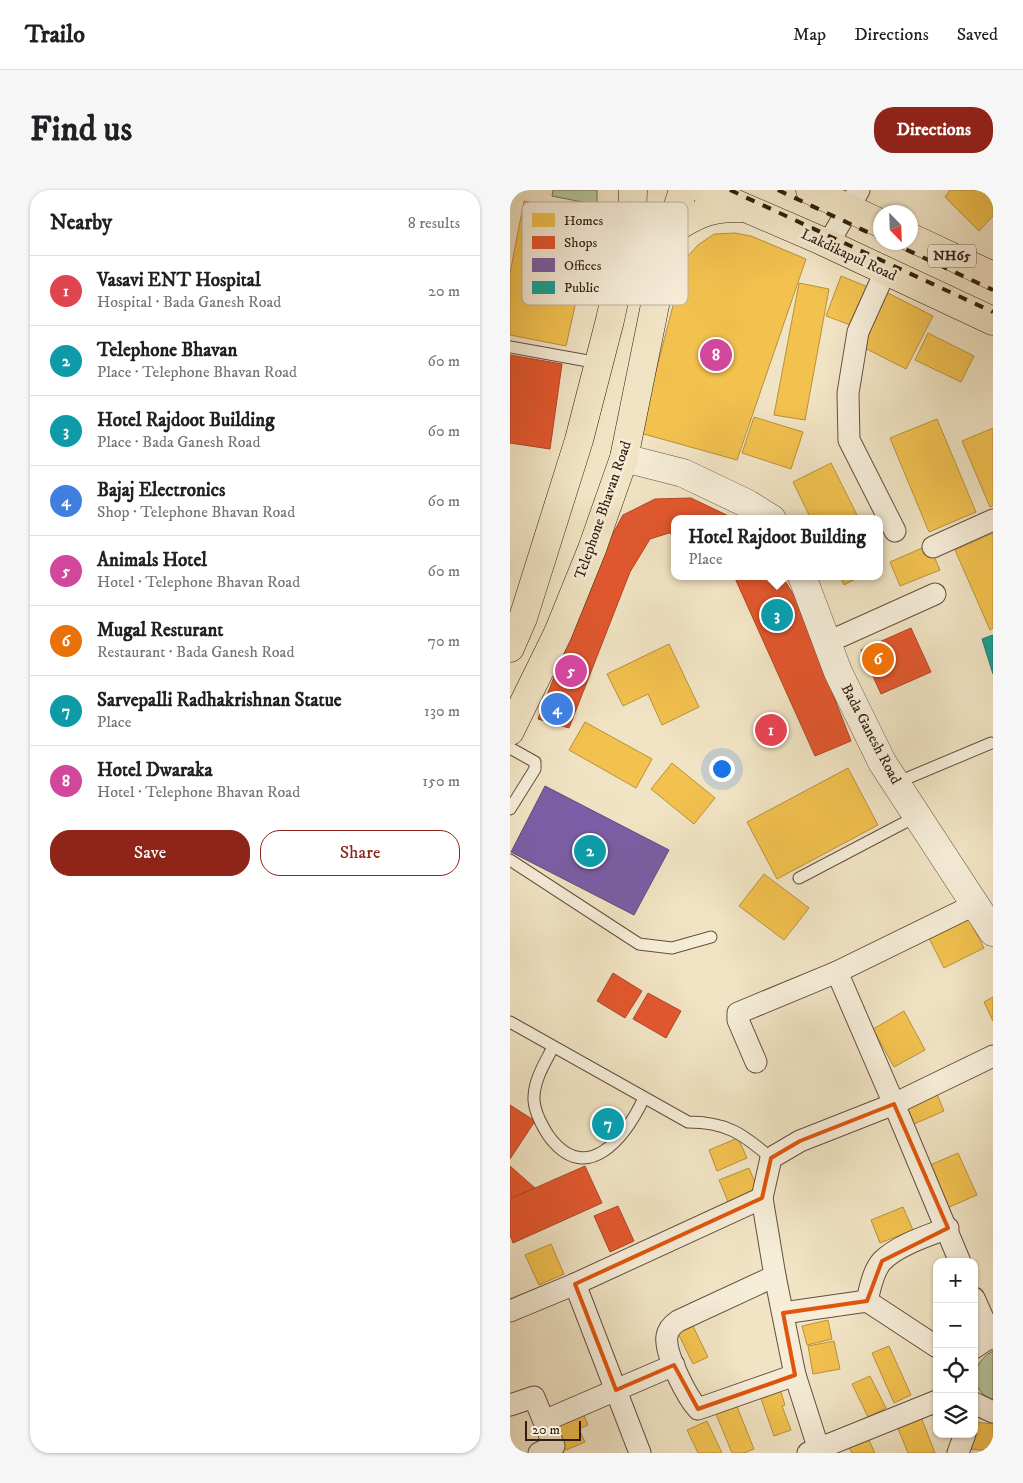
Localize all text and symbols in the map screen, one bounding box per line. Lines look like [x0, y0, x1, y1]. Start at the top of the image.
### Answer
text: Trailo [25, 20, 85, 50]
text: Map [793, 24, 826, 46]
text: Directions [854, 24, 929, 46]
text: Saved [957, 24, 998, 46]
button: Directions [874, 107, 993, 153]
text: Find us [30, 108, 132, 152]
legend [522, 202, 688, 305]
north arrow [873, 205, 918, 250]
text: Nearby [50, 210, 112, 236]
text: Homes [564, 212, 604, 230]
text: 8 results [408, 213, 460, 233]
street label: Lakdikapul Road [798, 225, 900, 286]
text: Shops [564, 234, 597, 252]
road number: NH65 [928, 244, 976, 268]
text: Offices [564, 257, 602, 275]
text: Vasavi ENT Hospital [97, 269, 261, 292]
text: Public [564, 279, 599, 297]
text: 1 [63, 281, 69, 301]
text: 20 m [428, 281, 460, 301]
text: Hospital · Bada Ganesh Road [97, 292, 281, 312]
pin: 8 [700, 336, 732, 374]
text: Telephone Bhavan [97, 339, 238, 362]
text: 2 [62, 351, 70, 371]
text: 60 m [428, 351, 460, 371]
text: Place · Telephone Bhavan Road [97, 362, 297, 382]
text: Hotel Rajdoot Building [97, 409, 274, 432]
text: 3 [63, 421, 69, 441]
text: 60 m [428, 421, 460, 441]
text: Place · Bada Ganesh Road [97, 432, 260, 452]
street label: Telephone Bhavan Road [570, 438, 636, 582]
text: Bajaj Electronics [97, 479, 225, 502]
text: 4 [61, 491, 71, 511]
text: 60 m [428, 491, 460, 511]
text: Shop · Telephone Bhavan Road [97, 502, 295, 522]
popup [671, 515, 883, 580]
text: Hotel Rajdoot Building [688, 526, 866, 549]
text: Animals Hotel [97, 549, 207, 572]
text: Place [688, 549, 723, 569]
text: 5 [62, 561, 70, 581]
text: 60 m [428, 561, 460, 581]
text: Hotel · Telephone Bhavan Road [97, 572, 300, 592]
pin: 3 [761, 596, 793, 634]
text: Mugal Resturant [97, 619, 223, 642]
text: 6 [62, 631, 70, 651]
text: 70 m [428, 631, 460, 651]
pin: 6 [862, 640, 894, 678]
text: Restaurant · Bada Ganesh Road [97, 642, 294, 662]
pin: 5 [555, 652, 587, 690]
street label: Bada Ganesh Road [837, 681, 906, 788]
text: Sarvepalli Radhakrishnan Statue [97, 689, 342, 712]
pin: 4 [541, 690, 573, 728]
text: 7 [62, 701, 70, 721]
text: 130 m [424, 701, 460, 721]
pin: 1 [755, 711, 787, 749]
text: Place [97, 712, 131, 732]
your location [709, 756, 735, 782]
text: Hotel Dwaraka [97, 759, 213, 782]
text: 8 [62, 771, 70, 791]
text: 150 m [422, 771, 460, 791]
text: Hotel · Telephone Bhavan Road [97, 782, 300, 802]
button: Save [50, 830, 250, 876]
button: Share [260, 830, 460, 876]
pin: 2 [574, 832, 606, 870]
pin: 7 [592, 1105, 624, 1143]
map controls [933, 1258, 978, 1438]
button: + [933, 1258, 978, 1303]
button: − [933, 1303, 978, 1348]
button: locate [933, 1348, 978, 1393]
button: layers [933, 1393, 978, 1438]
scale bar [525, 1418, 581, 1441]
text: 20 m [532, 1421, 560, 1439]

